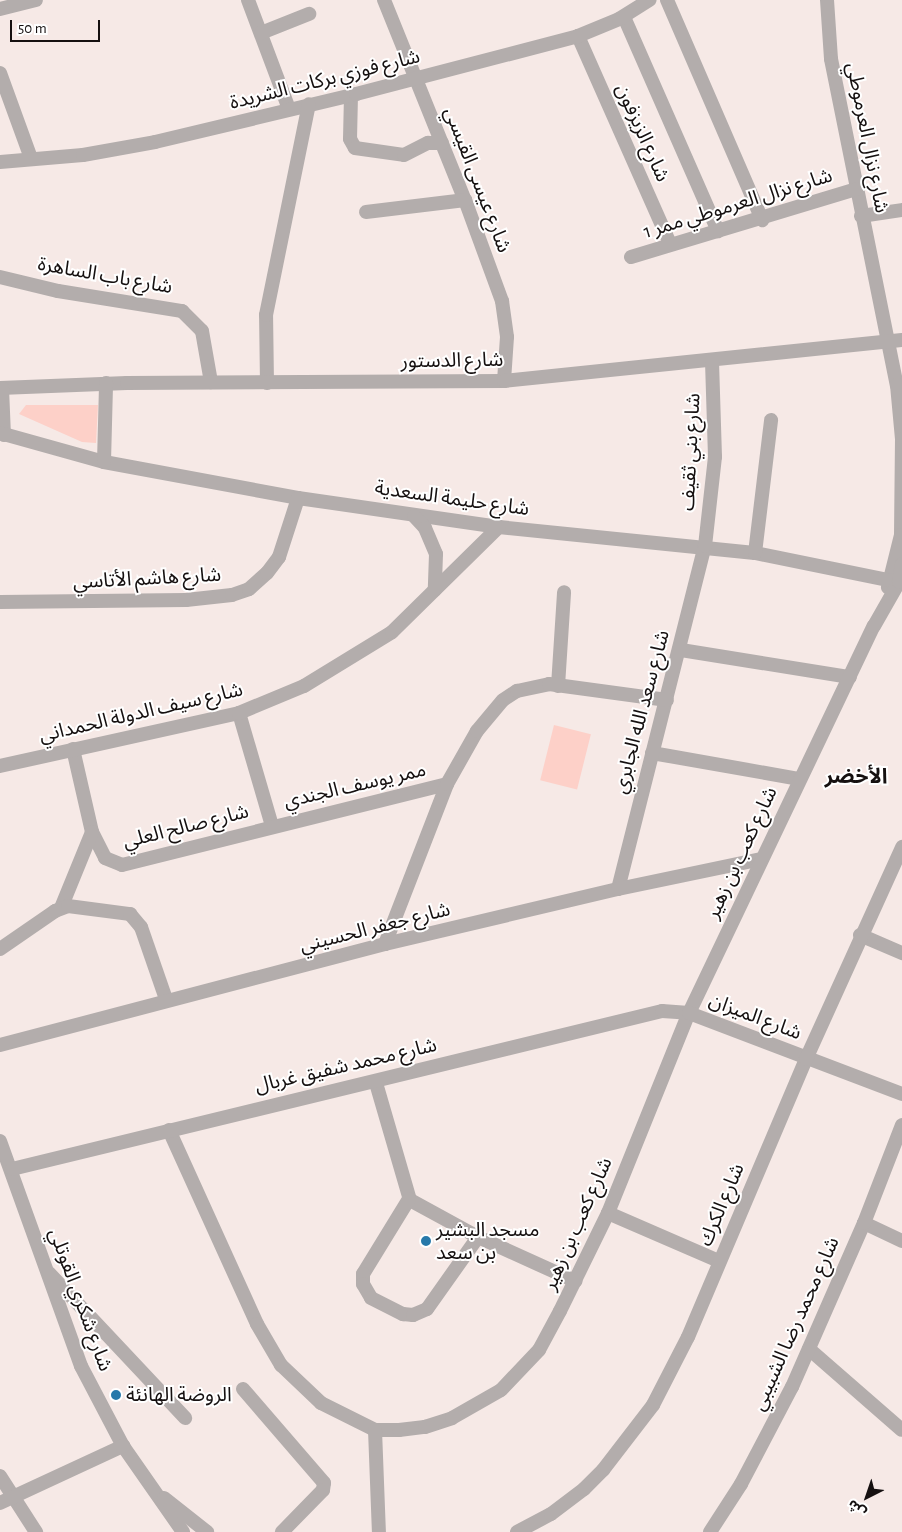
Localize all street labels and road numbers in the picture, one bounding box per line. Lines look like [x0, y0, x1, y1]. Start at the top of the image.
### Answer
street label: شارع فوزي بركات الشريدة [227, 45, 423, 115]
street label: شارع نزال العرموطي [841, 61, 893, 215]
street label: شارع الزيزفون [610, 80, 674, 186]
street label: شارع عيسى القيسي [438, 104, 516, 256]
street label: شارع نزال العرموطي ممر 1 [641, 164, 835, 244]
street label: شارع باب الساهرة [36, 252, 174, 300]
street label: شارع الدستور [400, 348, 504, 374]
street label: شارع بني ثقيف [676, 393, 706, 511]
street label: شارع حليمة السعدية [373, 476, 531, 522]
street label: شارع هاشم الأتاسي [72, 563, 222, 595]
street label: شارع سعد الله الجابري [609, 628, 675, 796]
street label: شارع سيف الدولة الحمداني [37, 678, 245, 748]
street label: ممر يوسف الجندي [282, 758, 428, 814]
street label: شارع كعب بن زهير [701, 783, 783, 923]
street label: شارع صالح العلي [121, 800, 251, 854]
street label: شارع جعفر الحسيني [297, 898, 453, 958]
street label: شارع الميزان [705, 988, 805, 1046]
street label: شارع محمد شفيق غربال [253, 1033, 439, 1099]
street label: شارع كعب بن زهير [538, 1154, 618, 1294]
street label: شارع الكرك [694, 1160, 750, 1250]
street label: شارع شكري القوتلي [43, 1225, 117, 1375]
street label: شارع محمد رضا الشبيبي [747, 1233, 845, 1415]

